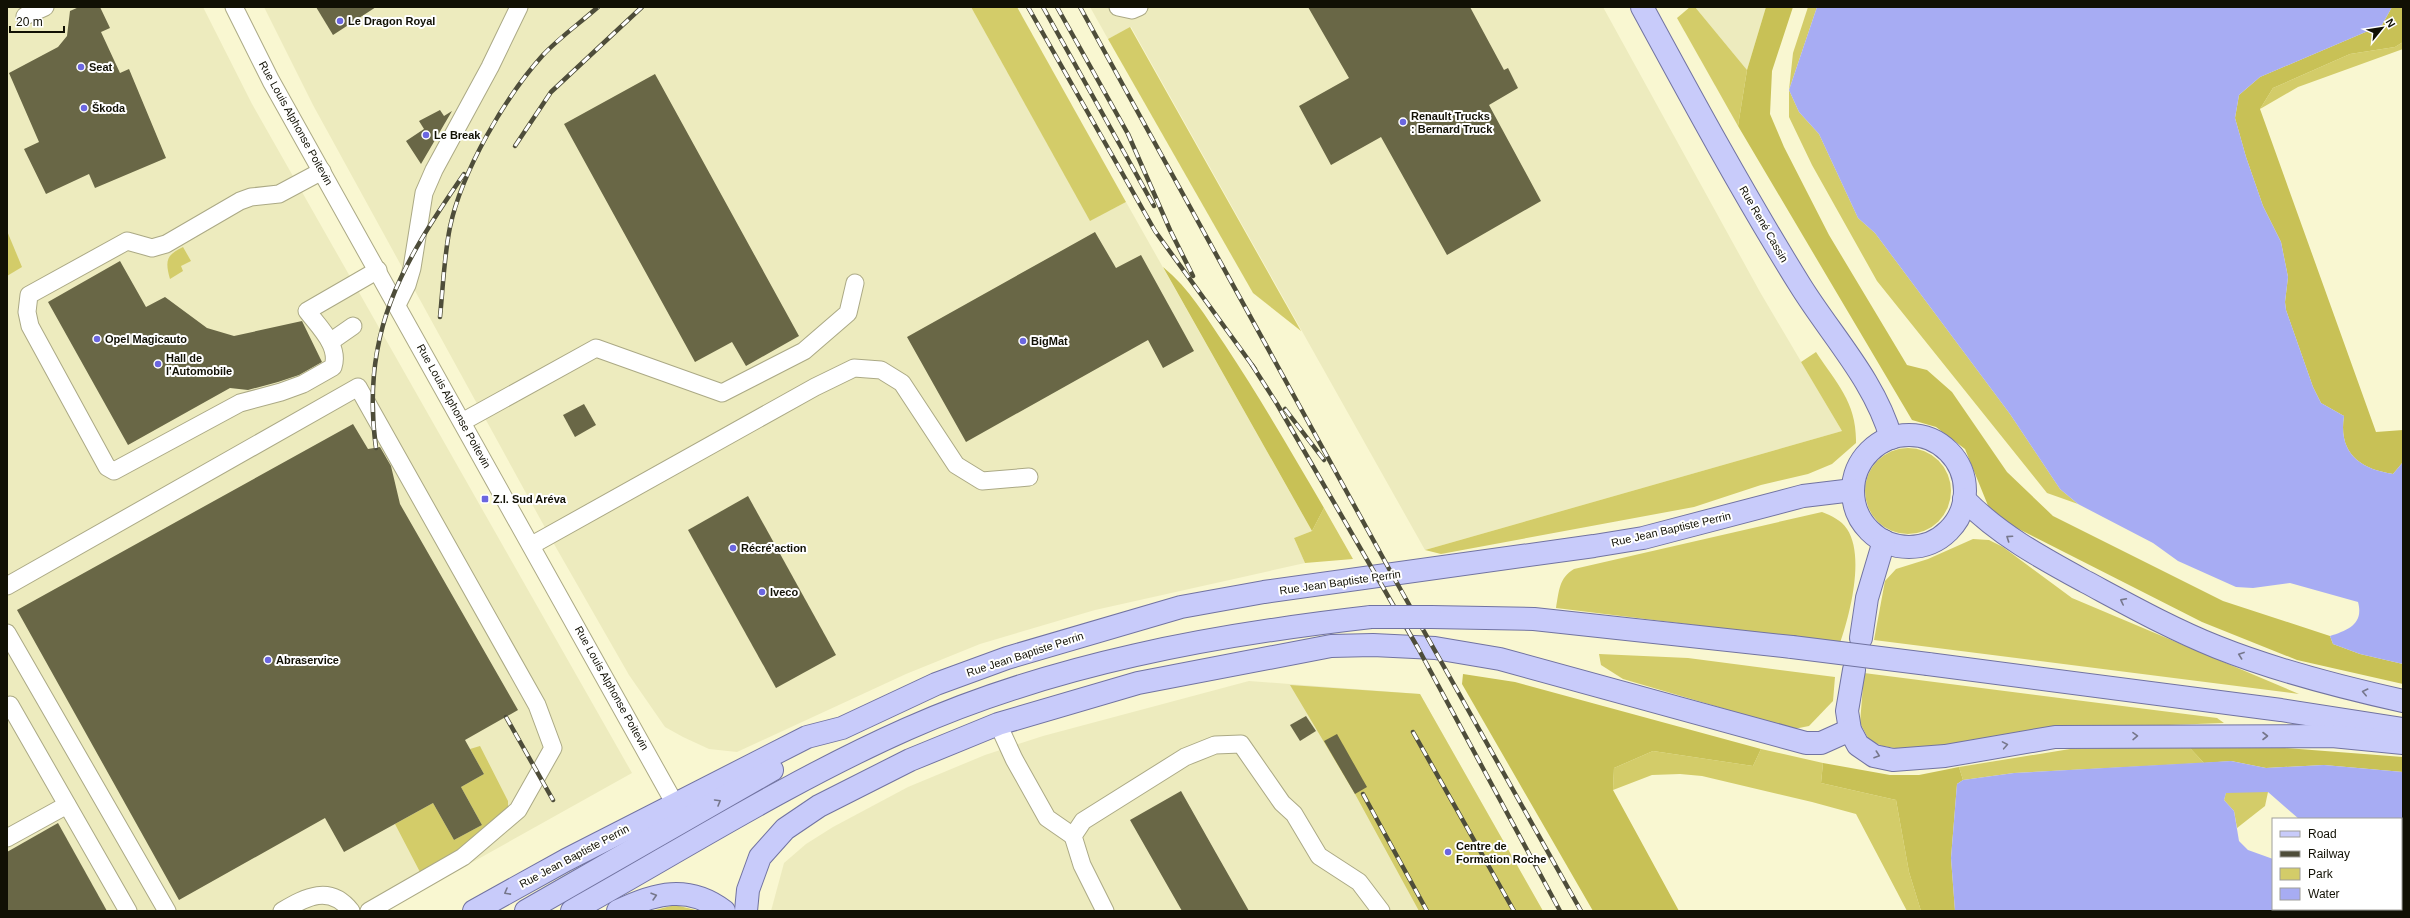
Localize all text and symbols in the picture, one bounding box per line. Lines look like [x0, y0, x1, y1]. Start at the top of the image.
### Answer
scale bar [10, 8, 64, 34]
north arrow [2362, 8, 2402, 48]
text: 20 m [16, 15, 43, 29]
place label: Le Dragon Royal [348, 15, 435, 27]
marker: Le Dragon Royal [335, 16, 345, 26]
text: N [2383, 17, 2398, 29]
street label: Rue Louis Alphonse Poitevin [257, 59, 335, 187]
place label: Seat [89, 61, 113, 73]
marker: Seat [76, 62, 86, 72]
place label: Škoda [92, 102, 126, 114]
marker: Škoda [79, 103, 89, 113]
place label: Renault Trucks : Bernard Truck [1411, 110, 1493, 135]
marker: Renault Trucks : Bernard Truck [1398, 117, 1408, 127]
place label: Le Break [434, 129, 481, 141]
marker: Le Break [421, 130, 431, 140]
street label: Rue René Cassin [1737, 184, 1791, 264]
place label: Opel Magicauto [105, 333, 187, 345]
marker: Opel Magicauto [92, 334, 102, 344]
place label: BigMat [1031, 335, 1068, 347]
marker: BigMat [1018, 336, 1028, 346]
street label: Rue Louis Alphonse Poitevin [415, 342, 493, 470]
place label: Hall de l'Automobile [166, 352, 232, 377]
marker: Hall de l'Automobile [153, 359, 163, 369]
place label: Z.I. Sud Aréva [493, 493, 567, 505]
marker: Z.I. Sud Aréva [480, 494, 490, 504]
street label: Rue Jean Baptiste Perrin [1610, 509, 1732, 549]
one-way arrow [2006, 535, 2013, 542]
place label: Récré'action [741, 542, 807, 554]
marker: Récré'action [728, 543, 738, 553]
street label: Rue Jean Baptiste Perrin [1279, 568, 1401, 596]
place label: Iveco [770, 586, 798, 598]
marker: Iveco [757, 587, 767, 597]
one-way arrow [2119, 598, 2127, 606]
street label: Rue Louis Alphonse Poitevin [573, 624, 651, 752]
street label: Rue Jean Baptiste Perrin [965, 629, 1085, 679]
one-way arrow [2237, 652, 2244, 660]
place label: Abraservice [276, 654, 339, 666]
marker: Abraservice [263, 655, 273, 665]
one-way arrow [2362, 689, 2368, 697]
one-way arrow [2132, 732, 2138, 740]
one-way arrow [2262, 732, 2268, 740]
one-way arrow [2002, 742, 2008, 750]
one-way arrow [1873, 751, 1880, 759]
one-way arrow [714, 799, 721, 806]
legend [2272, 818, 2402, 910]
street label: Rue Jean Baptiste Perrin [517, 822, 631, 890]
text: Road [2308, 827, 2337, 841]
place label: Centre de Formation Roche [1456, 840, 1546, 865]
marker: Centre de Formation Roche [1443, 847, 1453, 857]
text: Railway [2308, 847, 2350, 861]
text: Park [2308, 867, 2334, 881]
text: Water [2308, 887, 2340, 901]
one-way arrow [504, 888, 511, 895]
one-way arrow [650, 892, 657, 901]

